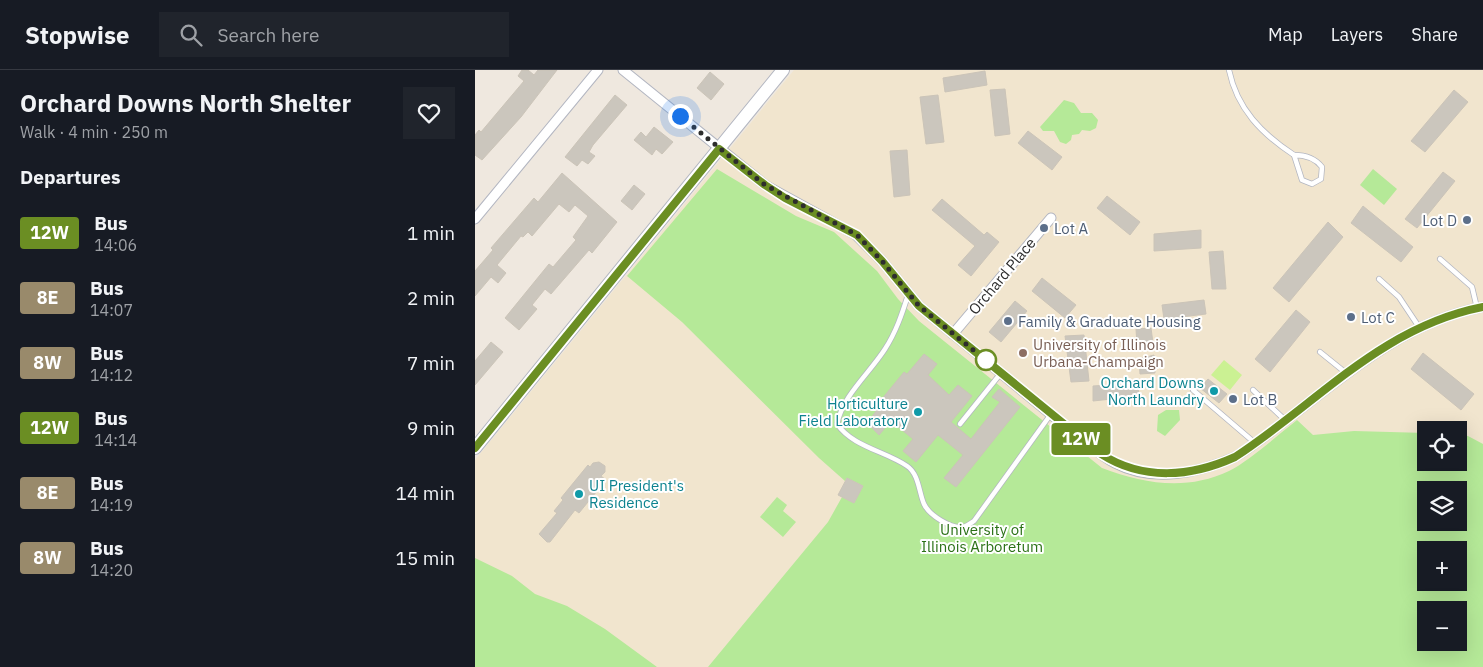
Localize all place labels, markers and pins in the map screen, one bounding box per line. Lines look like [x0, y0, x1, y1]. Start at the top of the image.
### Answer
place label: Lot D [1422, 211, 1457, 230]
marker: Lot D [1461, 214, 1473, 226]
place label: Lot A [1054, 219, 1089, 238]
marker: Lot A [1038, 222, 1050, 234]
place label: Lot C [1361, 308, 1395, 327]
marker: Lot C [1345, 311, 1357, 323]
place label: Family & Graduate Housing [1018, 312, 1201, 331]
marker: Family & Graduate Housing [1002, 315, 1014, 327]
place label: University of Illinois Urbana-Champaign [1033, 335, 1166, 371]
marker: University of Illinois Urbana-Champaign [1017, 347, 1029, 359]
unlabelled marker [975, 349, 997, 371]
place label: Orchard Downs North Laundry [1100, 373, 1205, 409]
marker: Orchard Downs North Laundry [1208, 385, 1220, 397]
place label: Lot B [1243, 390, 1277, 409]
marker: Lot B [1227, 393, 1239, 405]
place label: Horticulture Field Laboratory [798, 394, 909, 430]
marker: Horticulture Field Laboratory [912, 406, 924, 418]
place label: UI President's Residence [589, 476, 684, 512]
marker: UI President's Residence [573, 488, 585, 500]

